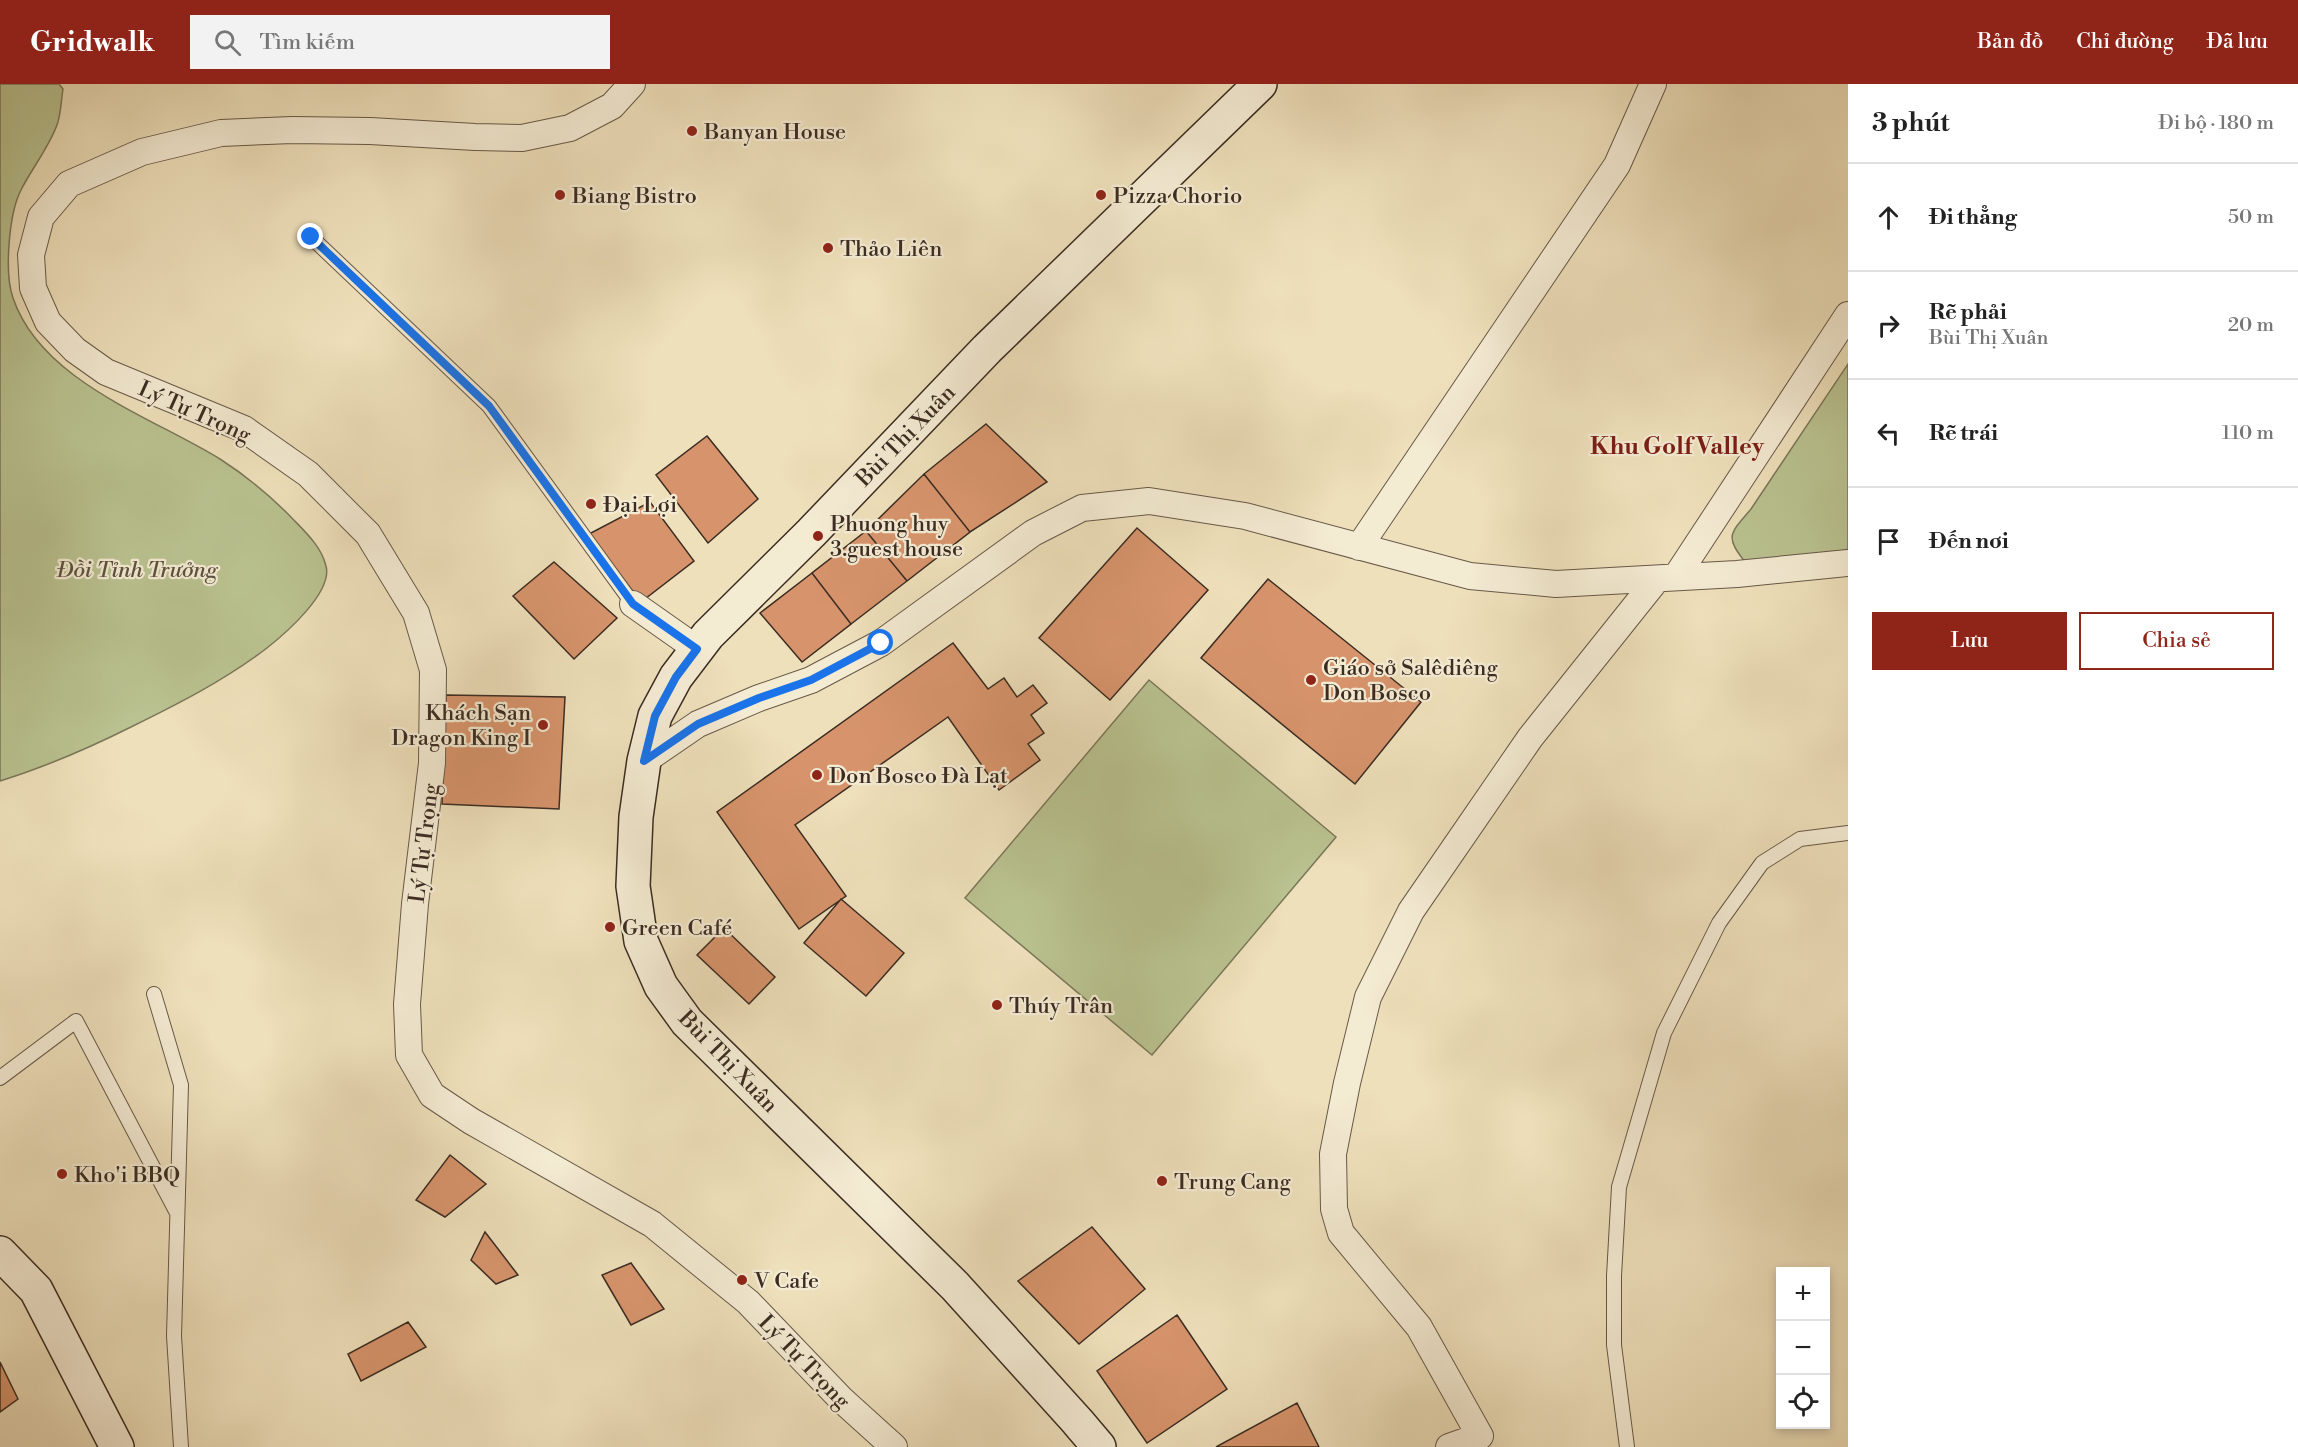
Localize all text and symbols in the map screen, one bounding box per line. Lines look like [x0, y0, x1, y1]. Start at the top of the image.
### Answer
search box [190, 15, 610, 69]
text: Gridwalk [30, 25, 154, 60]
icon: search [211, 26, 244, 59]
text: Tìm kiếm [259, 29, 355, 56]
text: Bản đồ [1977, 29, 2043, 55]
text: Chỉ đường [2076, 29, 2174, 55]
text: Đã lưu [2207, 29, 2268, 55]
text: 3 phút [1872, 107, 1950, 139]
text: Đi bộ · 180 m [2158, 111, 2274, 136]
place label: Banyan House [703, 119, 846, 146]
marker: Banyan House [685, 124, 699, 138]
place label: Biang Bistro [571, 183, 697, 210]
place label: Pizza Chorio [1113, 183, 1242, 210]
marker: Biang Bistro [553, 188, 567, 202]
marker: Pizza Chorio [1094, 188, 1108, 202]
icon: ahead [1872, 201, 1905, 234]
text: Đi thẳng [1929, 204, 2017, 231]
text: 50 m [2228, 205, 2274, 230]
route end [297, 223, 323, 249]
place label: Thảo Liên [840, 236, 942, 263]
marker: Thảo Liên [821, 241, 835, 255]
text: Rẽ phải [1929, 299, 2007, 326]
icon: right [1872, 309, 1905, 342]
text: 20 m [2228, 313, 2274, 338]
text: Bùi Thị Xuân [1929, 326, 2048, 351]
street label: Lý Tự Trọng [134, 375, 256, 449]
street label: Bùi Thị Xuân [850, 379, 961, 493]
icon: left [1872, 417, 1905, 450]
text: Rẽ trái [1929, 420, 1998, 447]
text: 110 m [2222, 421, 2274, 446]
district label: Khu Golf Valley [1590, 432, 1765, 462]
place label: Đại Lợi [603, 492, 677, 519]
marker: Đại Lợi [584, 497, 598, 511]
place label: Phuong huy 3.guest house [830, 511, 963, 563]
icon: arrive [1872, 525, 1905, 558]
text: Đến nơi [1929, 528, 2009, 555]
marker: Phuong huy 3.guest house [811, 529, 825, 543]
park label: Đồi Tỉnh Trưởng [56, 557, 219, 584]
button: Lưu [1872, 612, 2067, 670]
button: Chia sẻ [2079, 612, 2274, 670]
route start [867, 629, 893, 655]
place label: Giáo sở Salêdiêng Don Bosco [1323, 655, 1498, 707]
marker: Giáo sở Salêdiêng Don Bosco [1304, 673, 1318, 687]
place label: Khách Sạn Dragon King I [391, 700, 532, 752]
marker: Khách Sạn Dragon King I [536, 718, 550, 732]
place label: Don Bosco Đà Lạt [829, 763, 1008, 790]
marker: Don Bosco Đà Lạt [810, 768, 824, 782]
street label: Lý Tự Trọng [404, 781, 445, 905]
place label: Green Café [622, 915, 732, 942]
marker: Green Café [603, 920, 617, 934]
place label: Thúy Trân [1009, 993, 1113, 1020]
marker: Thúy Trân [990, 998, 1004, 1012]
street label: Bùi Thị Xuân [672, 1005, 783, 1119]
place label: Kho'i BBQ [74, 1162, 180, 1189]
marker: Kho'i BBQ [55, 1167, 69, 1181]
place label: Trung Cang [1174, 1169, 1292, 1196]
marker: Trung Cang [1155, 1174, 1169, 1188]
map controls [1776, 1267, 1830, 1429]
button: + [1776, 1267, 1830, 1321]
place label: V Cafe [753, 1268, 819, 1295]
marker: V Cafe [735, 1273, 749, 1287]
street label: Lý Tự Trọng [752, 1309, 856, 1415]
button: − [1776, 1321, 1830, 1375]
button: locate [1776, 1375, 1830, 1429]

